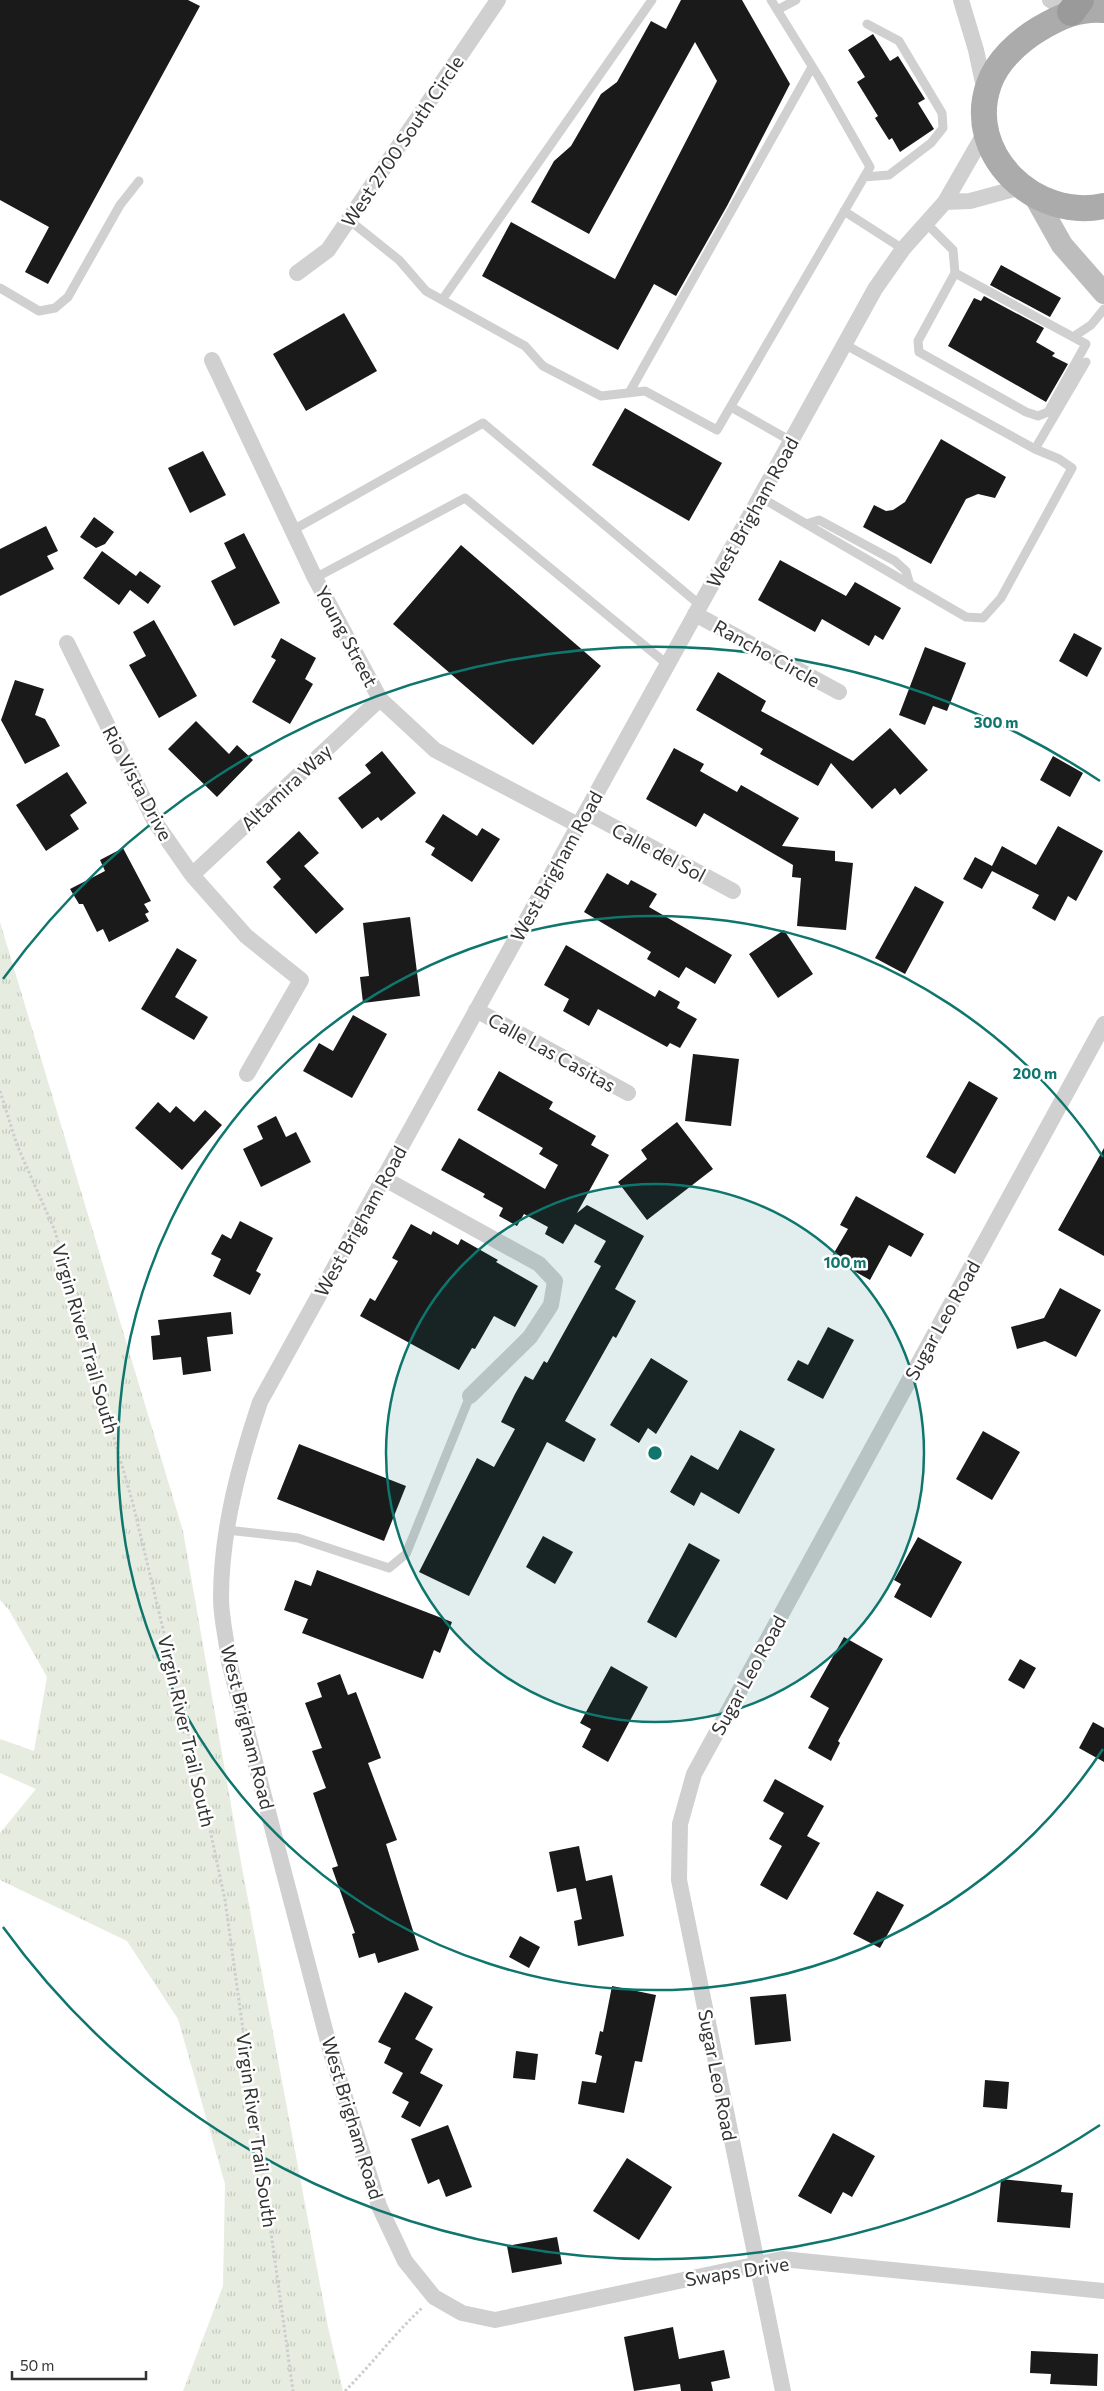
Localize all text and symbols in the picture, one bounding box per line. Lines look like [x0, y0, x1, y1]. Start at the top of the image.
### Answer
street label: West 2700 South Circle [336, 51, 468, 231]
street label: West Brigham Road [701, 433, 803, 591]
street label: Young Street [311, 582, 383, 691]
street label: Rancho Circle [710, 614, 824, 692]
text: 300 m [974, 713, 1018, 731]
street label: Rio Vista Drive [98, 722, 178, 844]
street label: Altamira Way [236, 739, 336, 835]
street label: West Brigham Road [505, 787, 607, 945]
street label: Calle del Sol [608, 818, 710, 886]
street label: Calle Las Casitas [484, 1007, 620, 1097]
text: 200 m [1013, 1064, 1057, 1082]
street label: West Brigham Road [309, 1142, 411, 1300]
street label: Virgin River Trail South [48, 1241, 124, 1437]
text: 100 m [824, 1253, 866, 1271]
street label: Sugar Leo Road [900, 1256, 984, 1384]
centre of rings [646, 1444, 664, 1462]
street label: Sugar Leo Road [706, 1611, 790, 1739]
street label: Virgin River Trail South [154, 1633, 220, 1829]
street label: West Brigham Road [216, 1642, 280, 1812]
street label: Sugar Leo Road [694, 2007, 742, 2143]
street label: Virgin River Trail South [232, 2031, 282, 2229]
street label: West Brigham Road [317, 2034, 389, 2202]
street label: Swaps Drive [683, 2251, 791, 2291]
scale bar [12, 2348, 146, 2380]
text: 50 m [20, 2356, 54, 2374]

